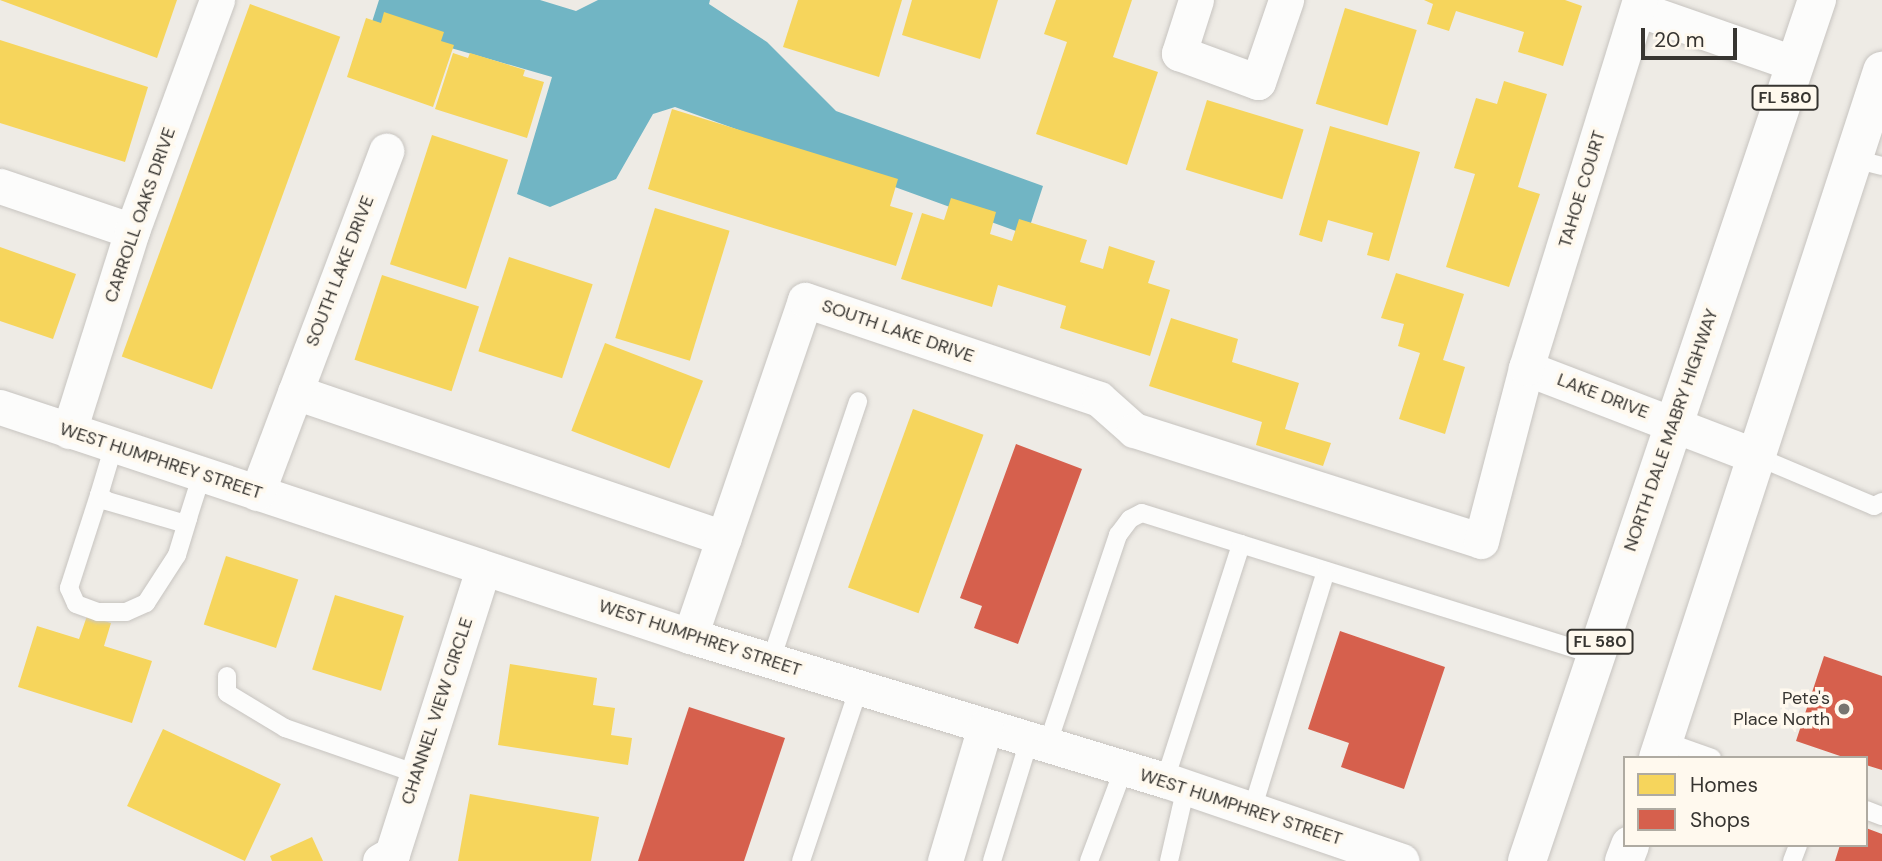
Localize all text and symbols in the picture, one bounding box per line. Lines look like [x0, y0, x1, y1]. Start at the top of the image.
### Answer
scale bar [1644, 14, 1740, 58]
text: 20 m [1654, 26, 1705, 54]
road number: FL 580 [1750, 86, 1820, 110]
street label: CARROLL OAKS DRIVE [100, 125, 180, 305]
street label: TAHOE COURT [1554, 128, 1610, 250]
street label: SOUTH LAKE DRIVE [301, 193, 379, 349]
street label: SOUTH LAKE DRIVE [819, 295, 977, 367]
street label: NORTH DALE MABRY HIGHWAY [1619, 306, 1723, 554]
street label: LAKE DRIVE [1554, 369, 1652, 423]
street label: WEST HUMPHREY STREET [57, 418, 265, 504]
street label: WEST HUMPHREY STREET [596, 595, 804, 681]
street label: CHANNEL VIEW CIRCLE [397, 615, 477, 807]
road number: FL 580 [1565, 629, 1635, 654]
place label: Pete's Place North [1733, 688, 1830, 730]
marker: Pete's Place North [1836, 701, 1852, 717]
legend [1623, 756, 1868, 847]
street label: WEST HUMPHREY STREET [1137, 764, 1345, 850]
text: Homes [1690, 771, 1758, 799]
text: Shops [1690, 806, 1750, 834]

